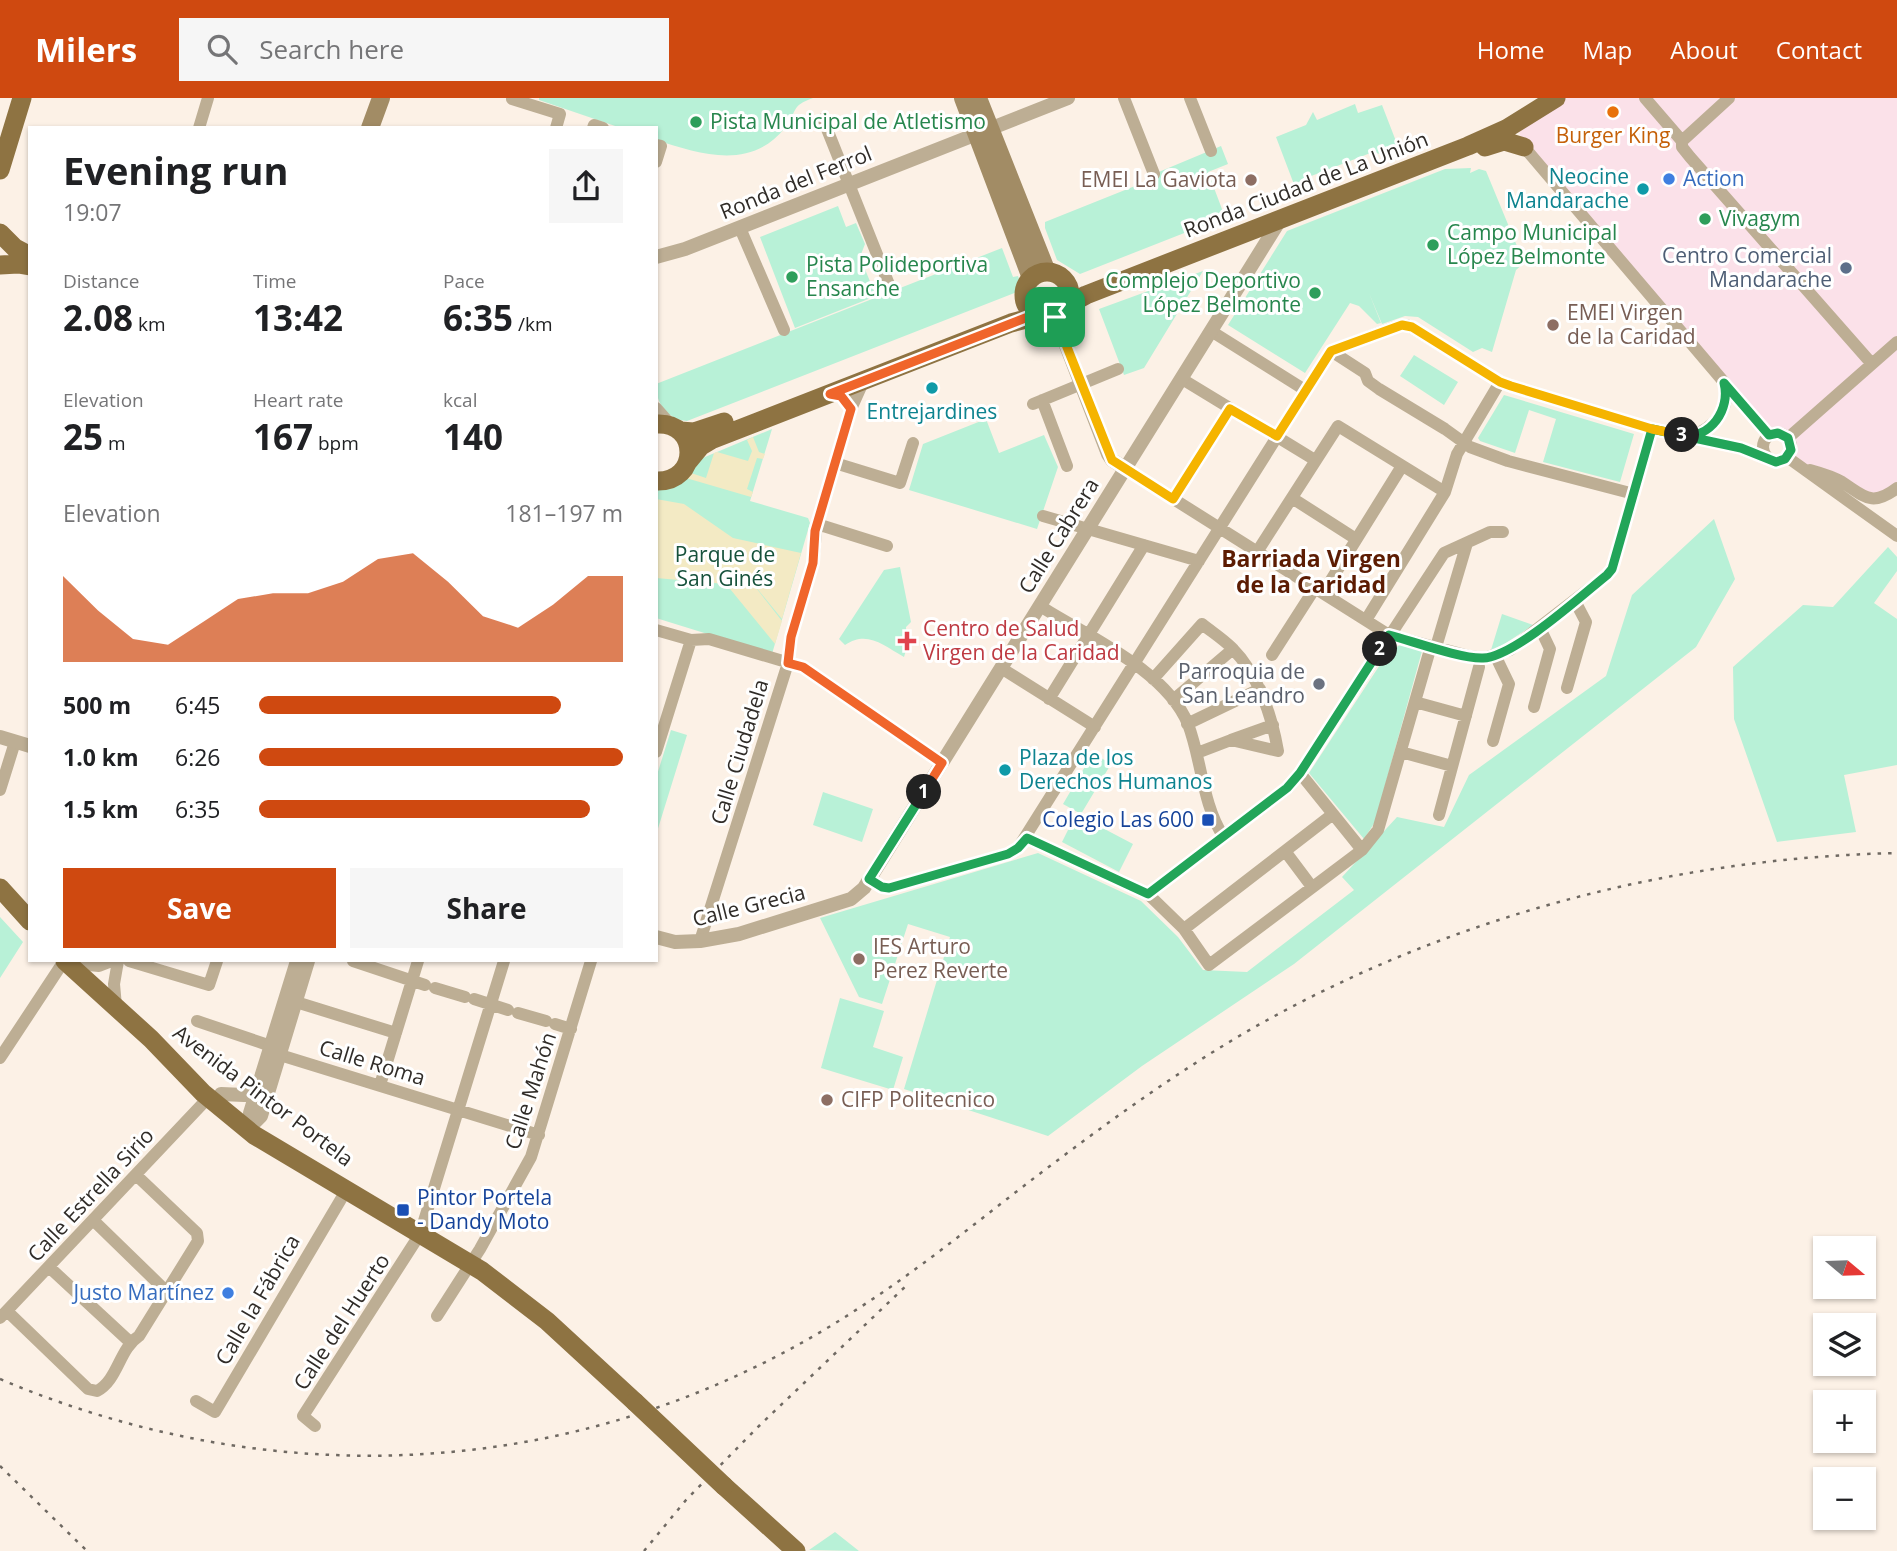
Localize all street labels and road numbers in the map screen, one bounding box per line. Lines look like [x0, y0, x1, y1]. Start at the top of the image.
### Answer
street label: Ronda Ciudad de La Unión [1179, 124, 1432, 244]
street label: Ronda del Ferrol [715, 139, 876, 225]
street label: Calle Cabrera [1012, 472, 1105, 598]
street label: Calle Ciudadela [704, 676, 774, 828]
street label: Calle Grecia [689, 877, 808, 933]
street label: Avenida Pintor Portela [168, 1018, 359, 1172]
street label: Calle Mahón [498, 1028, 562, 1153]
street label: Calle Roma [316, 1033, 429, 1091]
street label: Calle Estrella Sirio [21, 1121, 160, 1267]
street label: Calle la Fábrica [208, 1229, 306, 1370]
street label: Calle del Huerto [287, 1248, 396, 1395]

